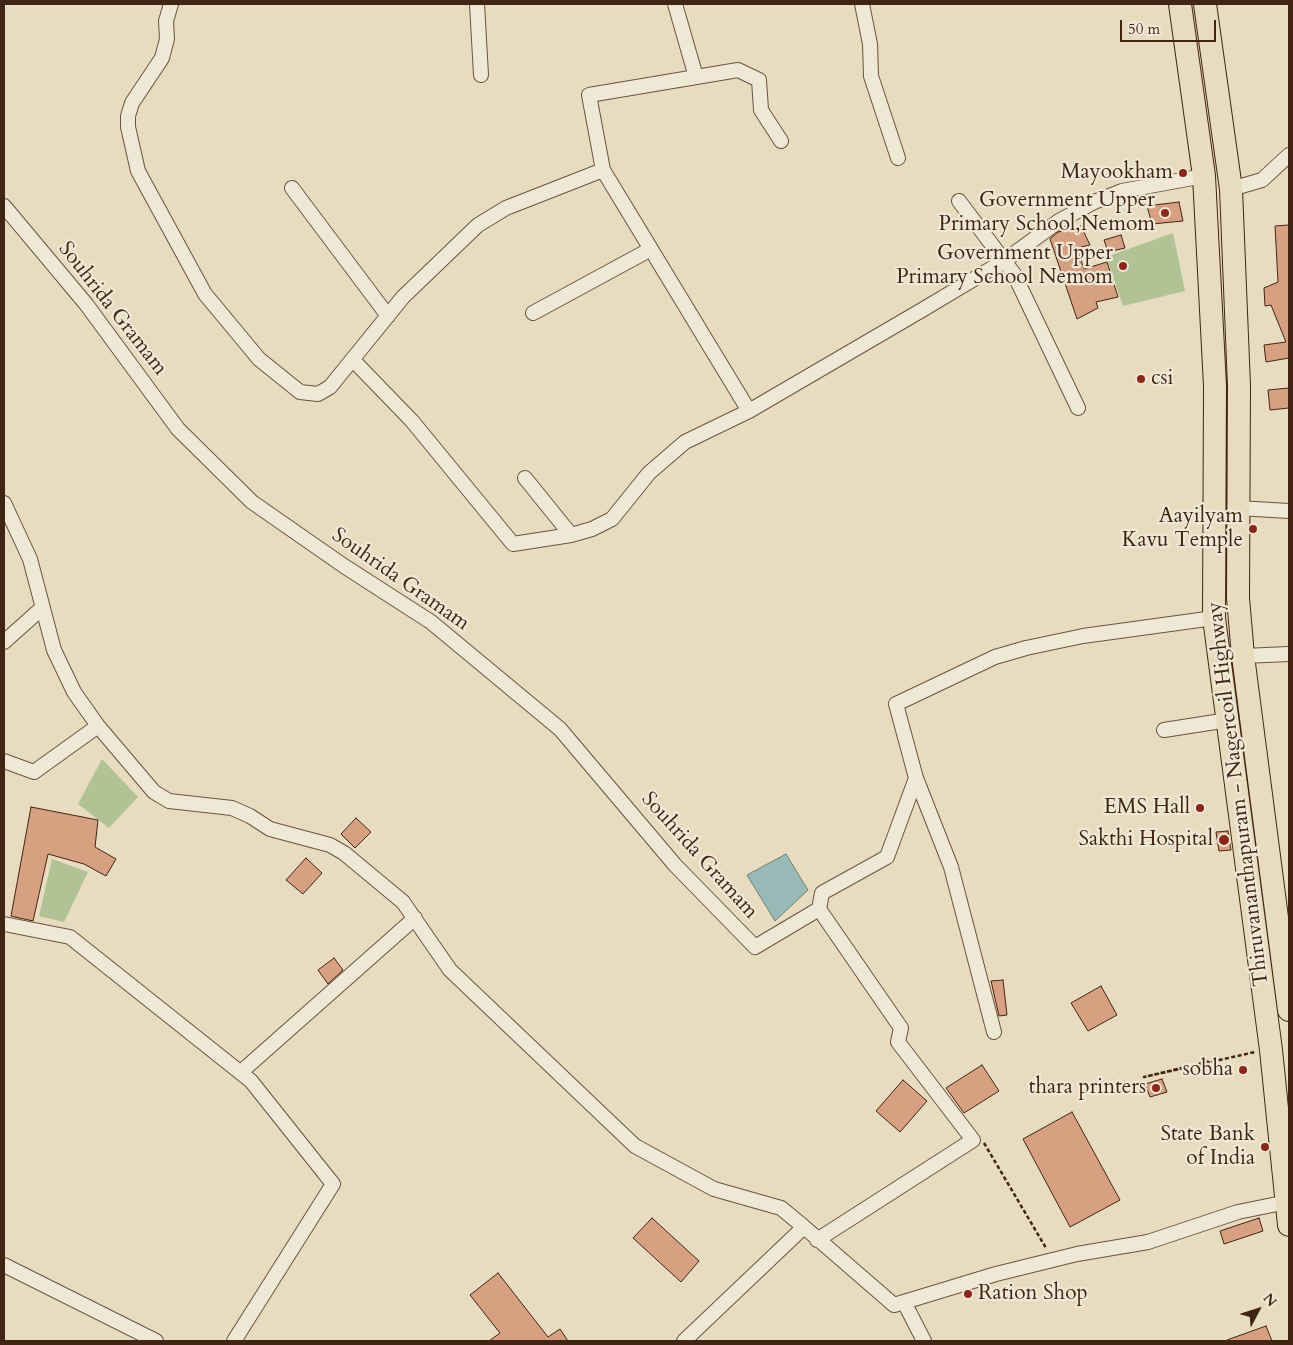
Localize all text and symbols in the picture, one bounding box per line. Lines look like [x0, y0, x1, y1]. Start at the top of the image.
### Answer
scale bar [1123, 10, 1219, 42]
text: 50 m [1128, 19, 1160, 39]
place label: Mayookham [1061, 160, 1173, 186]
marker: Mayookham [1177, 167, 1189, 179]
place label: Government Upper Primary School,Nemom [938, 188, 1155, 238]
marker: Government Upper Primary School,Nemom [1159, 207, 1171, 219]
street label: Souhrida Gramam [52, 237, 172, 381]
place label: Government Upper Primary School Nemom [896, 241, 1113, 291]
marker: Government Upper Primary School Nemom [1117, 260, 1129, 272]
place label: csi [1151, 366, 1174, 392]
marker: csi [1135, 373, 1147, 385]
place label: Aayilyam Kavu Temple [1122, 504, 1243, 554]
street label: Souhrida Gramam [326, 523, 474, 637]
marker: Aayilyam Kavu Temple [1247, 523, 1259, 535]
street label: Thiruvananthapuram - Nagercoil Highway [1203, 600, 1275, 988]
street label: Souhrida Gramam [635, 787, 763, 925]
place label: EMS Hall [1104, 795, 1190, 821]
marker: EMS Hall [1194, 802, 1206, 814]
place label: Sakthi Hospital [1078, 827, 1213, 853]
marker: Sakthi Hospital [1217, 833, 1231, 847]
place label: sobha [1183, 1057, 1233, 1083]
marker: sobha [1237, 1064, 1249, 1076]
place label: thara printers [1029, 1075, 1146, 1101]
marker: thara printers [1150, 1082, 1162, 1094]
place label: State Bank of India [1160, 1122, 1255, 1172]
marker: State Bank of India [1259, 1141, 1271, 1153]
place label: Ration Shop [978, 1281, 1088, 1307]
north arrow [1233, 1285, 1283, 1335]
marker: Ration Shop [962, 1288, 974, 1300]
text: N [1259, 1289, 1281, 1311]

